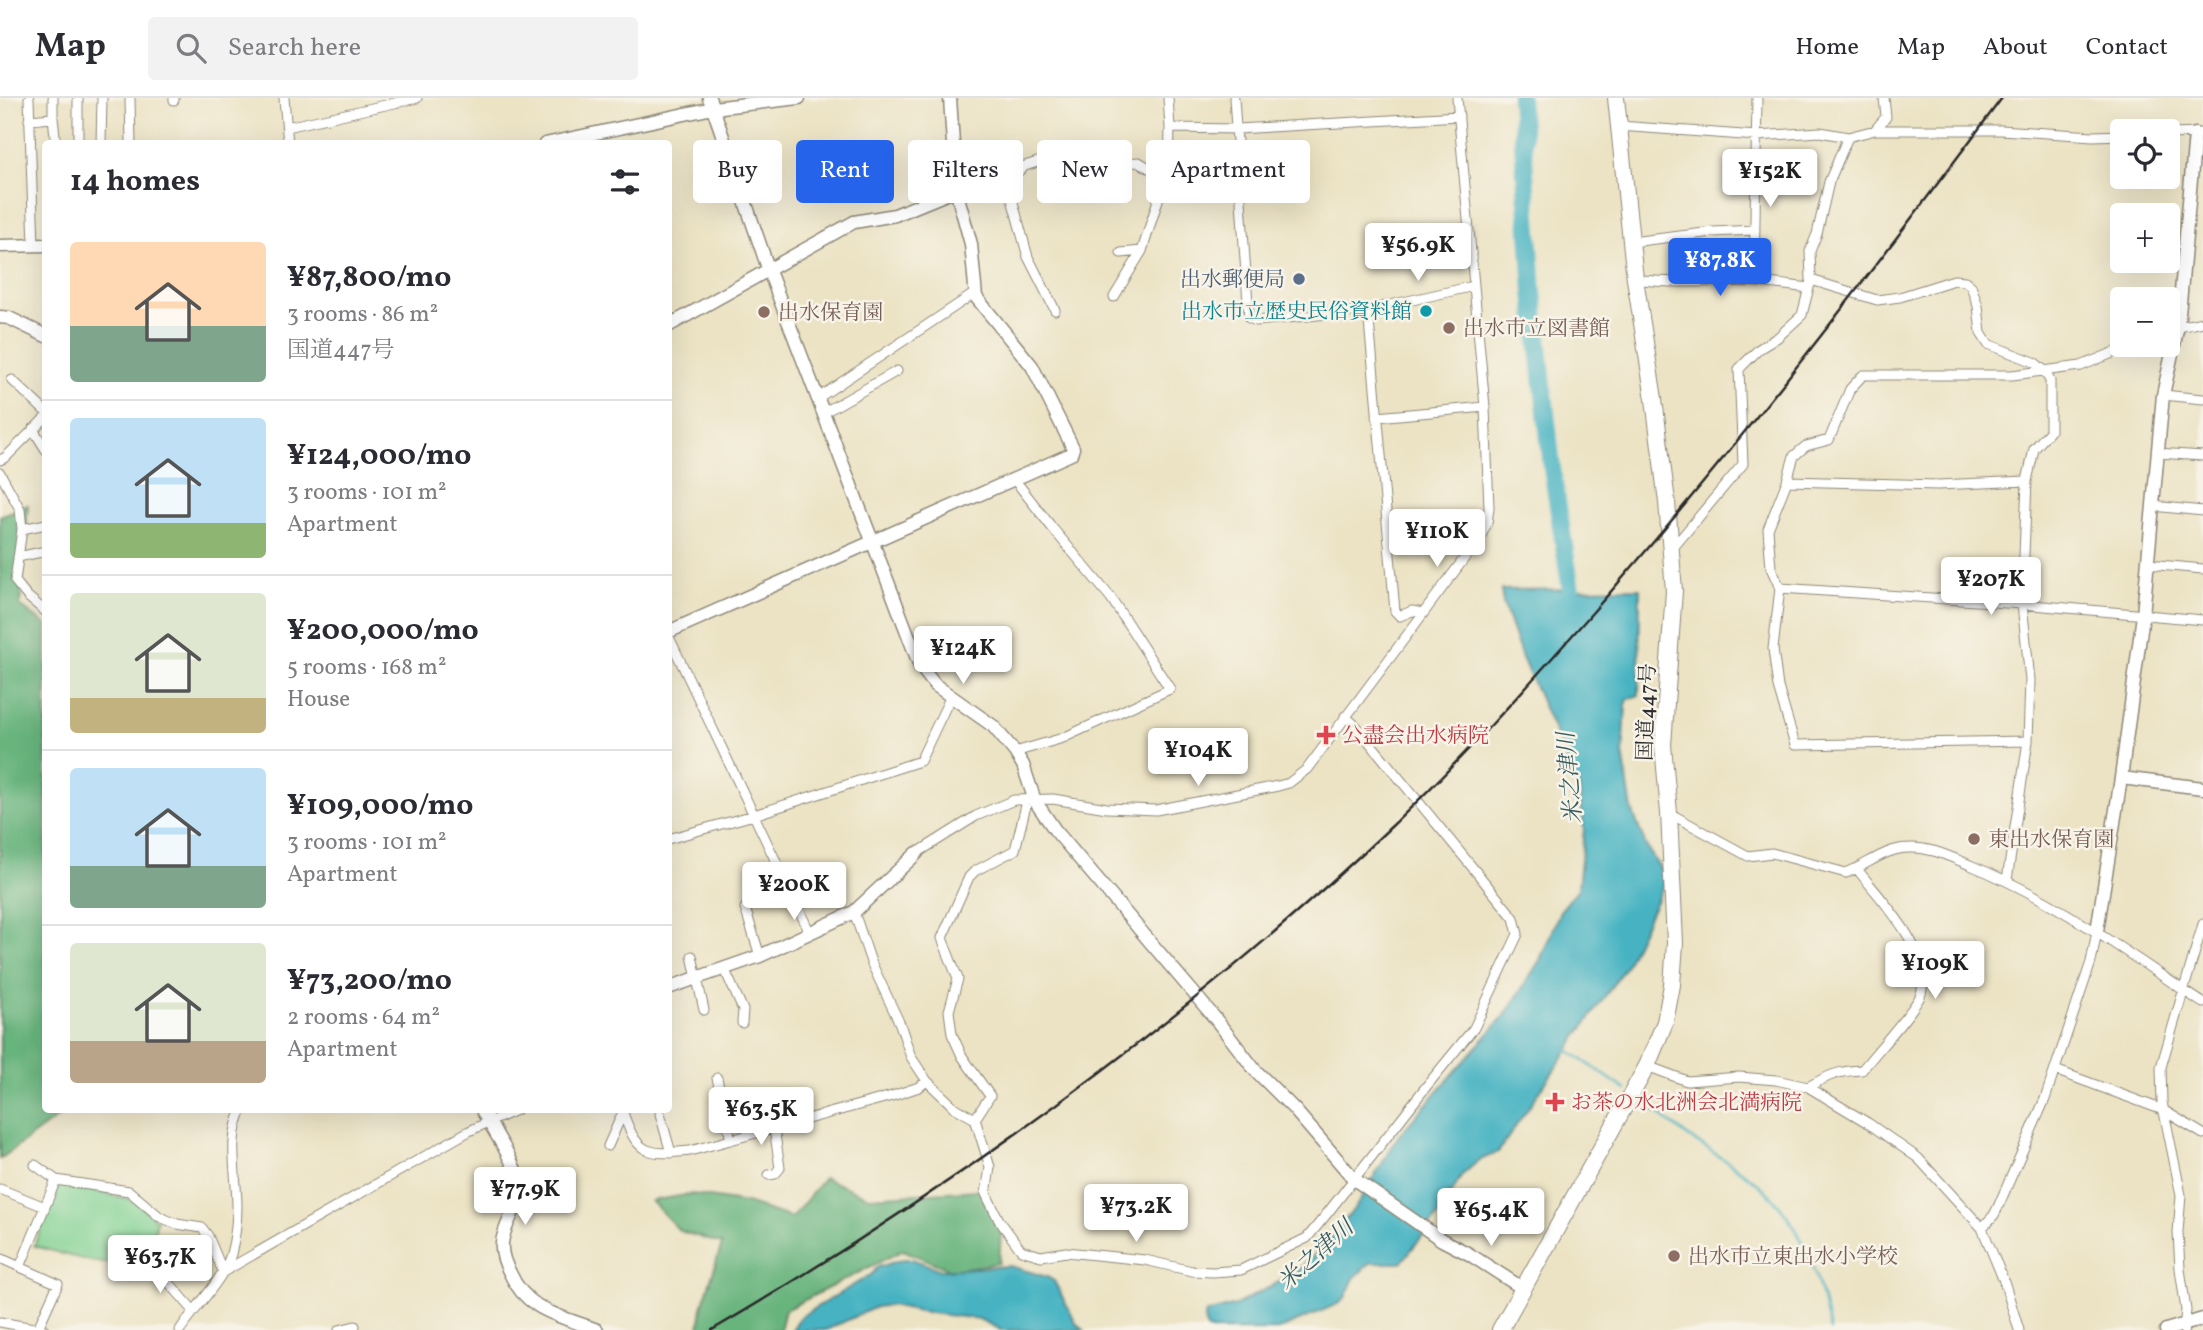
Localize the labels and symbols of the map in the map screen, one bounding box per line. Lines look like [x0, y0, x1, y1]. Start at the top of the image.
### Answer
pin: ¥152K [1721, 150, 1819, 209]
pin: ¥56.9K [1361, 223, 1475, 283]
pin: ¥87.8K [1663, 238, 1777, 298]
place label: 出水郵便局 [1180, 266, 1285, 295]
marker: 出水郵便局 [1291, 271, 1307, 287]
place label: 出水市立歴史民俗資料館 [1181, 298, 1412, 327]
place label: 出水保育園 [778, 299, 883, 328]
marker: 出水市立歴史民俗資料館 [1418, 303, 1434, 319]
marker: 出水保育園 [756, 304, 772, 320]
place label: 出水市立図書館 [1463, 315, 1610, 344]
marker: 出水市立図書館 [1441, 320, 1457, 336]
pin: ¥110K [1388, 510, 1486, 569]
pin: ¥207K [1942, 558, 2040, 617]
pin: ¥124K [914, 626, 1012, 686]
street label: 国道447号 [1631, 662, 1664, 762]
place label: 公盡会出水病院 [1342, 722, 1489, 751]
marker: 公盡会出水病院 [1316, 725, 1336, 745]
pin: ¥104K [1149, 728, 1247, 788]
water label: 米之津川 [1551, 728, 1591, 825]
place label: 東出水保育園 [1988, 826, 2114, 855]
marker: 東出水保育園 [1966, 831, 1982, 847]
pin: ¥200K [745, 862, 843, 922]
pin: ¥109K [1886, 942, 1984, 1001]
pin: ¥63.5K [704, 1088, 818, 1147]
place label: お茶の水北洲会北満病院 [1571, 1089, 1802, 1118]
marker: お茶の水北洲会北満病院 [1545, 1092, 1565, 1112]
pin: ¥77.9K [468, 1168, 582, 1227]
pin: ¥73.2K [1079, 1184, 1193, 1244]
pin: ¥65.4K [1434, 1188, 1548, 1248]
water label: 米之津川 [1271, 1211, 1363, 1298]
pin: ¥63.7K [103, 1236, 217, 1295]
place label: 出水市立東出水小学校 [1688, 1243, 1898, 1272]
marker: 出水市立東出水小学校 [1666, 1248, 1682, 1264]

